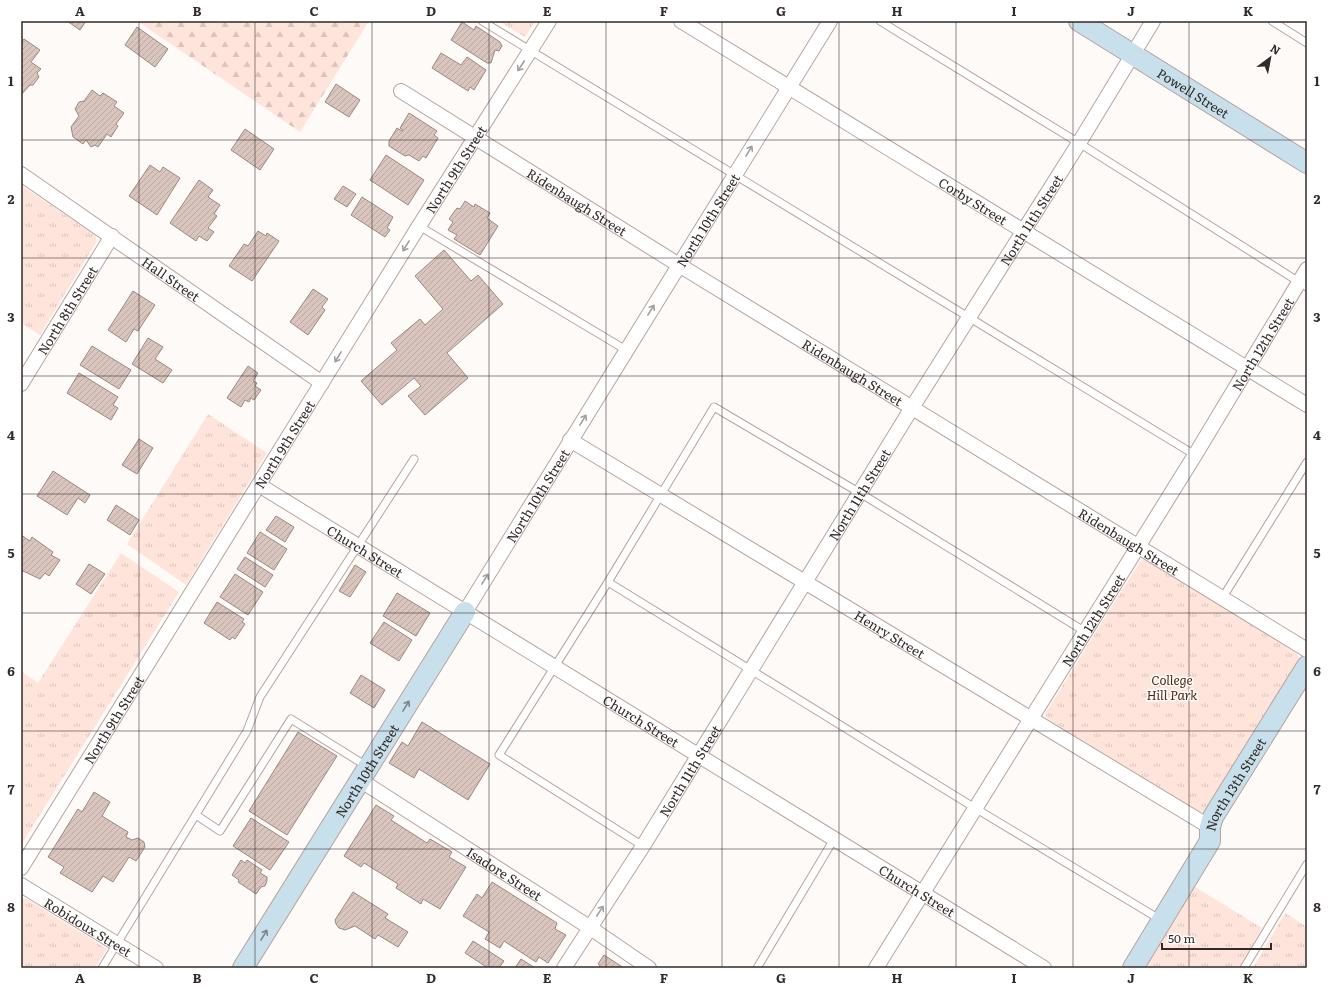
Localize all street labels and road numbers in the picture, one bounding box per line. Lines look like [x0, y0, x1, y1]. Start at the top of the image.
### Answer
street label: Powell Street [1154, 63, 1234, 122]
street label: North 9th Street [420, 121, 491, 217]
street label: Ridenbaugh Street [524, 163, 632, 240]
street label: North 10th Street [671, 169, 744, 270]
street label: North 11th Street [995, 170, 1067, 269]
street label: Corby Street [935, 172, 1012, 229]
street label: Hall Street [139, 252, 205, 306]
street label: North 8th Street [32, 261, 102, 358]
street label: North 12th Street [1227, 293, 1298, 394]
street label: Ridenbaugh Street [799, 334, 908, 410]
street label: North 9th Street [249, 395, 319, 492]
street label: North 10th Street [501, 444, 574, 546]
street label: North 11th Street [823, 444, 895, 544]
street label: Ridenbaugh Street [1075, 503, 1184, 579]
street label: Church Street [324, 520, 408, 582]
street label: North 12th Street [1056, 569, 1129, 670]
street label: Henry Street [851, 605, 930, 663]
street label: North 9th Street [79, 671, 148, 767]
street label: Church Street [600, 690, 684, 751]
street label: North 10th Street [330, 719, 403, 821]
street label: North 11th Street [654, 720, 725, 820]
street label: North 13th Street [1200, 733, 1270, 833]
street label: Isadore Street [463, 842, 547, 905]
street label: Church Street [876, 859, 960, 921]
street label: Robidoux Street [41, 892, 136, 961]

